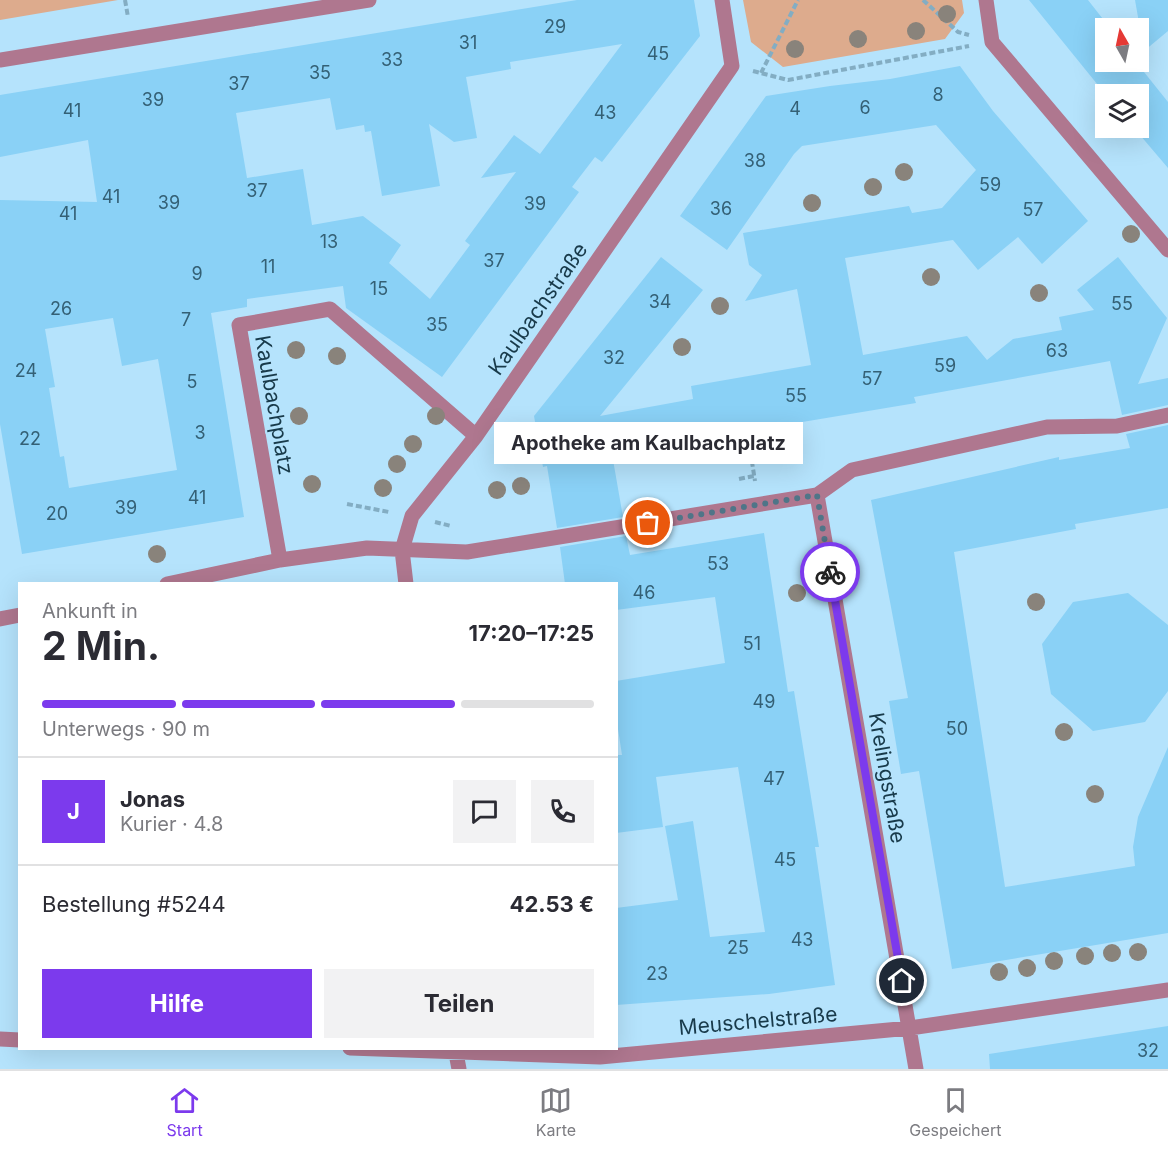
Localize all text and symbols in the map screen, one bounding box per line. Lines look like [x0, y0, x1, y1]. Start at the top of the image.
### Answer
house number: 29 [544, 16, 566, 37]
north arrow [1095, 18, 1149, 72]
map controls [1095, 18, 1149, 138]
house number: 31 [459, 32, 477, 53]
house number: 45 [647, 43, 669, 64]
house number: 33 [381, 49, 403, 70]
house number: 35 [309, 62, 331, 83]
house number: 37 [228, 73, 250, 94]
house number: 8 [932, 84, 944, 105]
button: layers [1095, 84, 1149, 138]
house number: 39 [142, 89, 164, 110]
house number: 6 [859, 97, 871, 118]
house number: 4 [789, 98, 801, 119]
house number: 41 [63, 100, 81, 121]
house number: 43 [594, 102, 616, 123]
house number: 38 [744, 150, 766, 171]
house number: 59 [979, 174, 1001, 195]
house number: 37 [246, 180, 268, 201]
house number: 41 [102, 186, 120, 207]
house number: 39 [158, 192, 180, 213]
house number: 39 [524, 193, 546, 214]
house number: 36 [710, 198, 732, 219]
house number: 57 [1022, 199, 1044, 220]
house number: 41 [59, 203, 77, 224]
house number: 13 [320, 231, 338, 252]
street label: Kaulbachstraße [483, 238, 592, 380]
house number: 37 [483, 250, 505, 271]
house number: 11 [261, 256, 275, 277]
house number: 9 [191, 263, 203, 284]
house number: 15 [370, 278, 388, 299]
house number: 34 [649, 291, 671, 312]
house number: 55 [1111, 293, 1133, 314]
house number: 26 [50, 298, 72, 319]
house number: 7 [181, 309, 191, 330]
house number: 35 [426, 314, 448, 335]
street label: Kaulbachplatz [250, 333, 299, 476]
house number: 63 [1046, 340, 1068, 361]
house number: 32 [603, 347, 625, 368]
house number: 59 [934, 355, 956, 376]
house number: 24 [15, 360, 37, 381]
house number: 57 [861, 368, 883, 389]
house number: 5 [187, 371, 197, 392]
house number: 55 [785, 385, 807, 406]
callout: Apotheke am Kaulbachplatz [494, 421, 802, 463]
house number: 3 [194, 422, 206, 443]
house number: 22 [19, 428, 41, 449]
text: Apotheke am Kaulbachplatz [511, 431, 786, 455]
house number: 41 [188, 487, 206, 508]
house number: 39 [115, 497, 137, 518]
pin [622, 497, 673, 548]
house number: 20 [46, 503, 68, 524]
icon: bag [631, 506, 664, 539]
courier [800, 542, 860, 602]
house number: 53 [707, 553, 729, 574]
icon: bike [814, 556, 847, 589]
house number: 46 [633, 582, 655, 603]
text: Ankunft in [42, 599, 138, 623]
text: 17:20–17:25 [469, 620, 594, 646]
text: 2 Min. [42, 622, 160, 669]
house number: 51 [743, 633, 761, 654]
house number: 49 [753, 691, 775, 712]
street label: Krelingstraße [864, 711, 911, 845]
text: Unterwegs · 90 m [42, 717, 210, 741]
house number: 50 [946, 718, 968, 739]
house number: 47 [763, 768, 785, 789]
button: chat [453, 780, 516, 843]
button: phone [531, 780, 594, 843]
text: Jonas [120, 786, 185, 812]
text: J [67, 798, 80, 824]
text: Kurier · 4.8 [120, 812, 223, 836]
house number: 45 [774, 849, 796, 870]
text: Bestellung #5244 [42, 891, 226, 917]
text: 42.53 € [510, 891, 594, 917]
house number: 43 [791, 929, 813, 950]
house number: 25 [727, 937, 749, 958]
pin [876, 955, 927, 1006]
house number: 23 [646, 963, 668, 984]
icon: home [885, 964, 918, 997]
button: Hilfe [42, 969, 312, 1038]
button: Teilen [324, 969, 594, 1038]
street label: Meuschelstraße [678, 1001, 838, 1040]
house number: 32 [1137, 1040, 1159, 1061]
tab: Start [167, 1084, 203, 1140]
tab: Karte [536, 1084, 576, 1140]
tab: Gespeichert [909, 1084, 1001, 1140]

